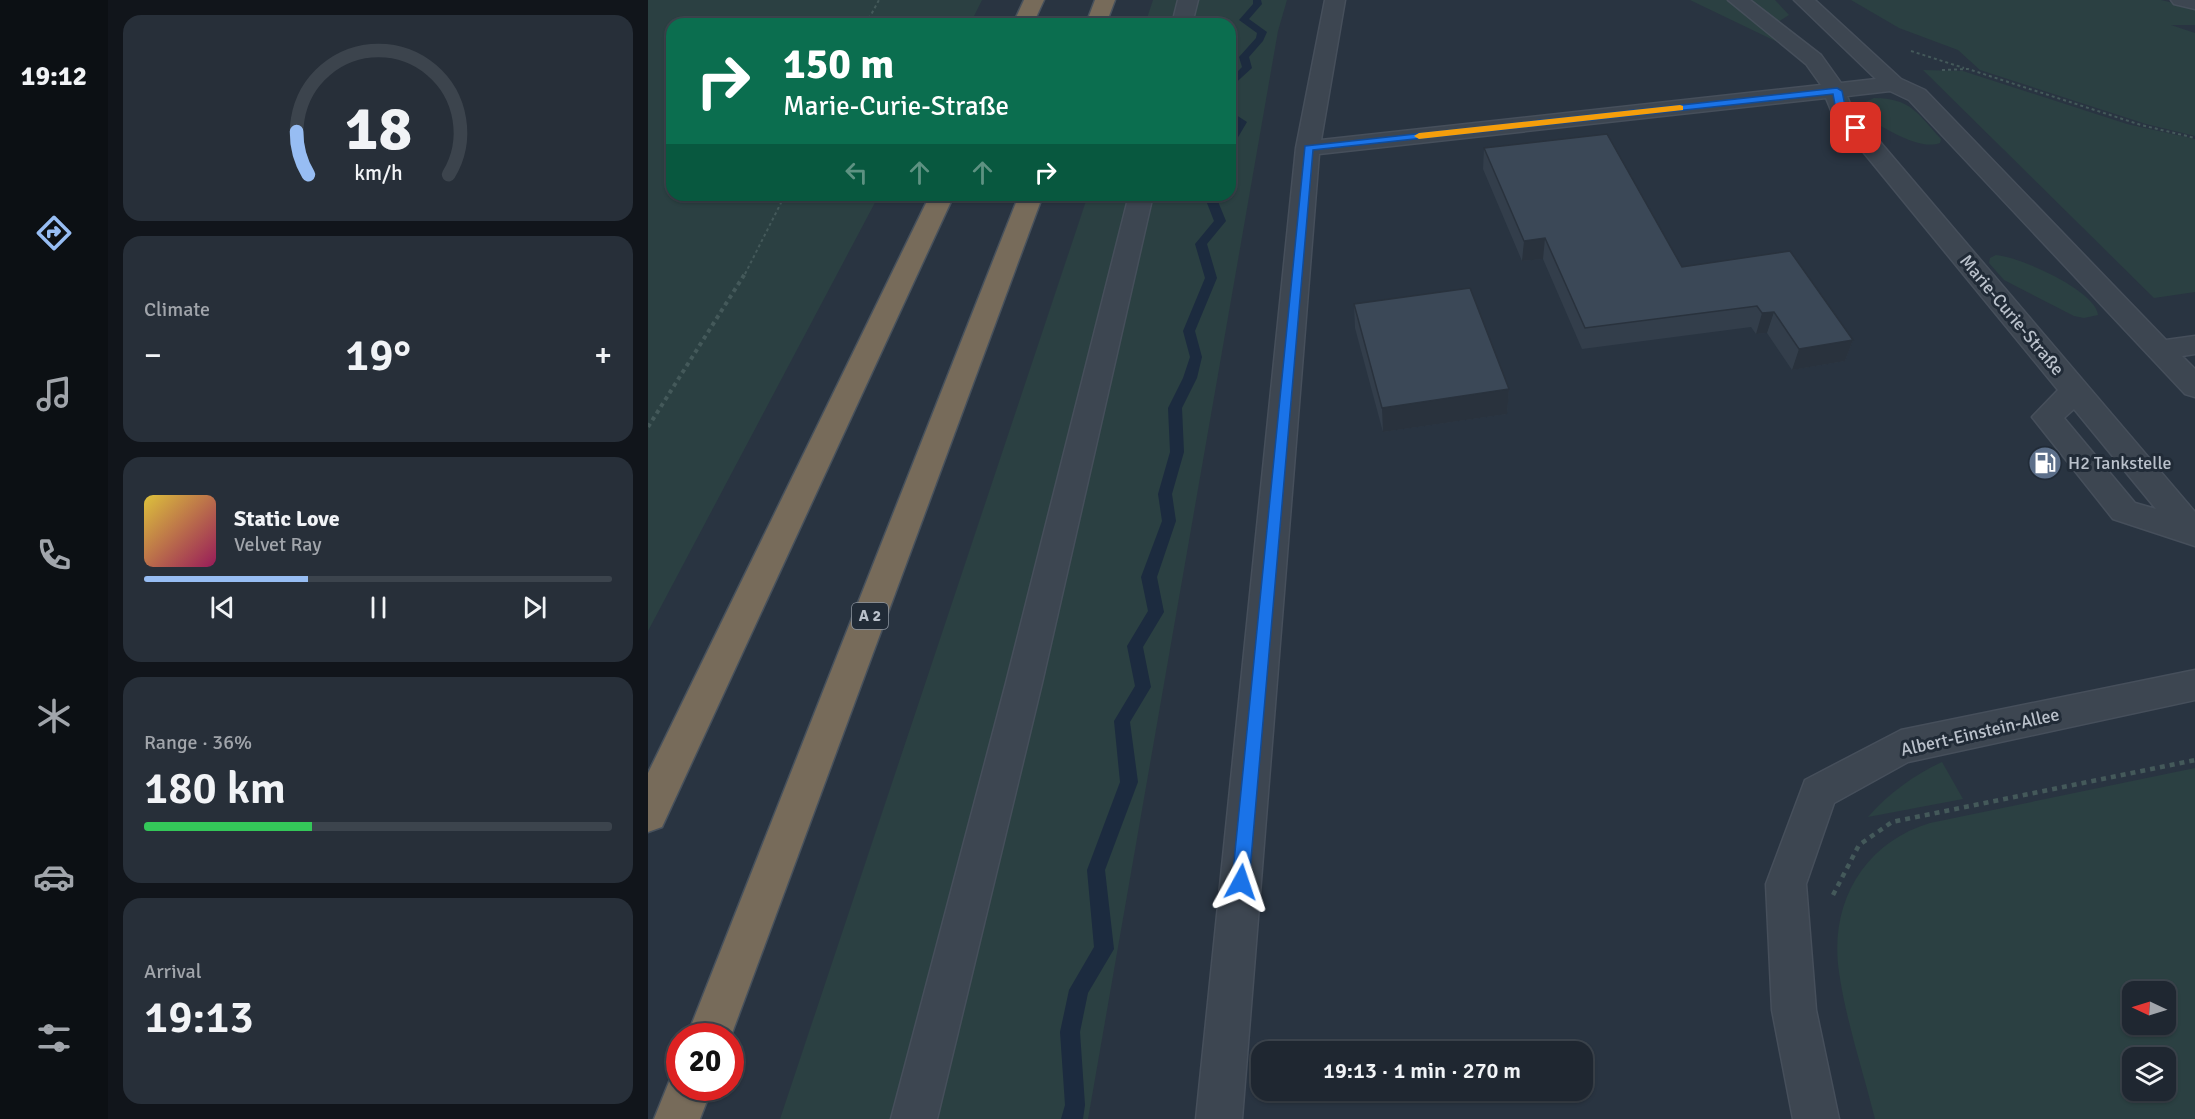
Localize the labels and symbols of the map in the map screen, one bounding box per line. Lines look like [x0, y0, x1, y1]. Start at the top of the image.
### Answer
pin [1830, 102, 1881, 153]
street label: Marie-Curie-Straße [1955, 250, 2069, 380]
fuel station icon: H2 Tankstelle [2027, 445, 2063, 481]
place label: H2 Tankstelle [2068, 452, 2172, 474]
road number: A 2 [852, 603, 888, 629]
street label: Albert-Einstein-Allee [1899, 703, 2061, 761]
position arrow [1209, 850, 1273, 914]
north arrow [2122, 981, 2176, 1035]
speed limit sign: 20 [666, 1023, 744, 1101]

